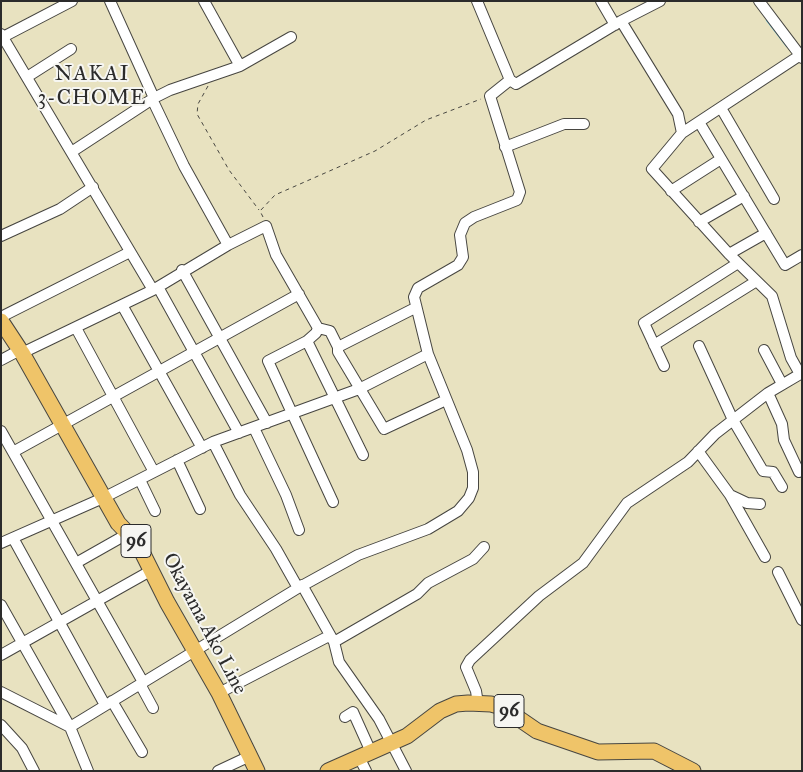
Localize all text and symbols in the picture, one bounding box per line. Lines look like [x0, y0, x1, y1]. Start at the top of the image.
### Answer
district label: NAKAI 3-CHOME [37, 62, 147, 112]
road number: 96 [121, 524, 151, 558]
street label: Okayama Ako Line [157, 549, 251, 699]
road number: 96 [494, 694, 524, 728]

